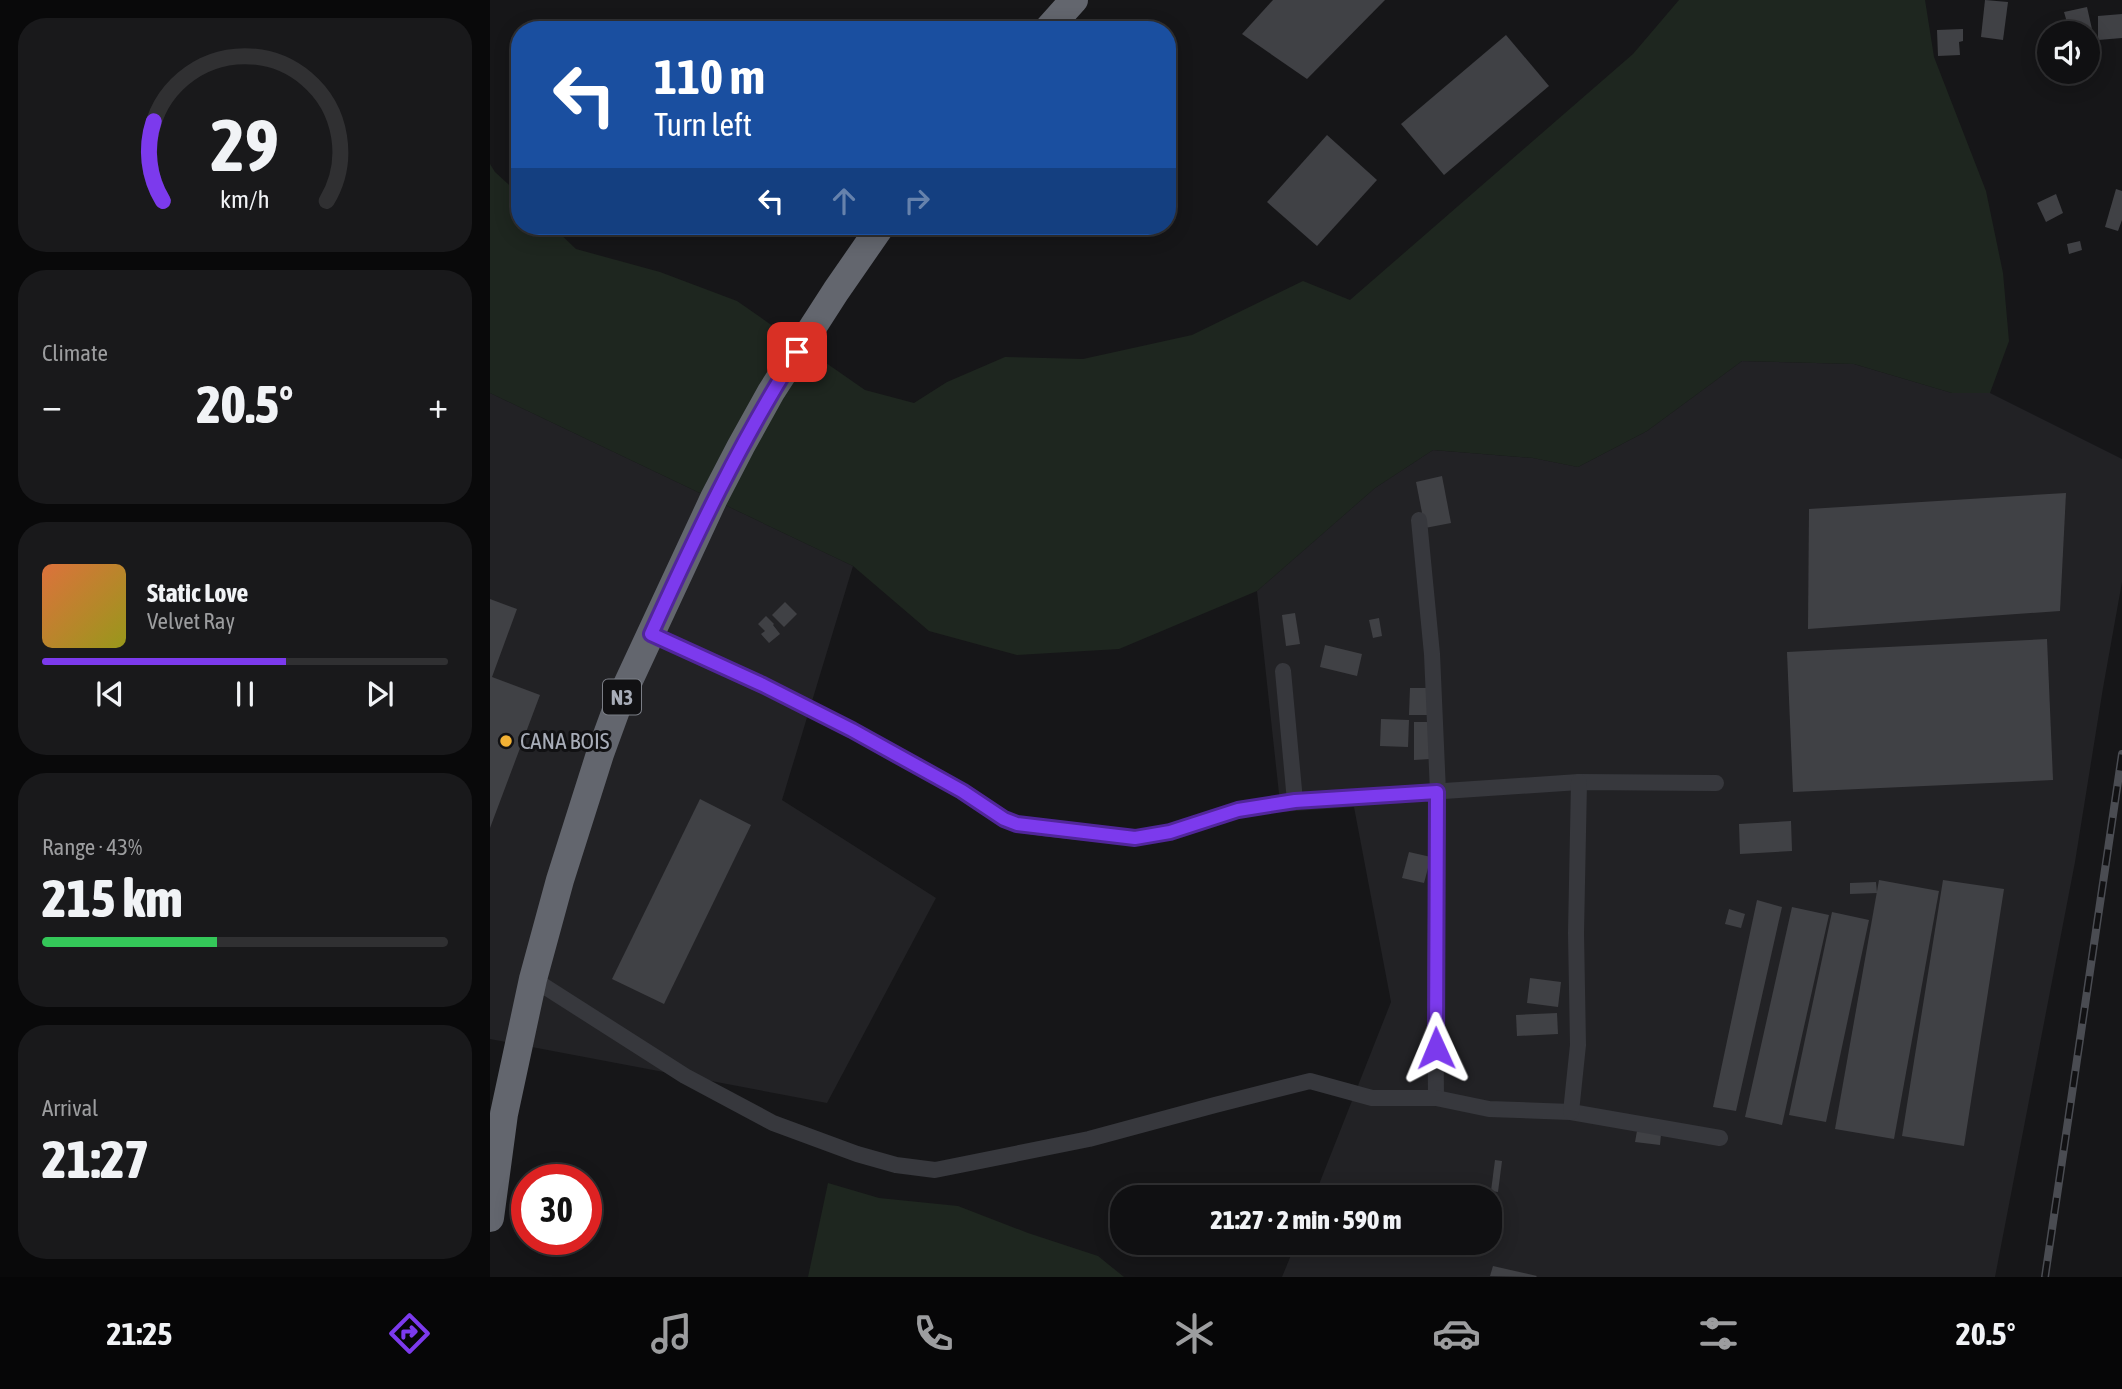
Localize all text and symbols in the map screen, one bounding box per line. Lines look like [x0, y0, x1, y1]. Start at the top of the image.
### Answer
map controls [2037, 21, 2100, 84]
button: sound [2037, 21, 2100, 84]
text: 110 m [654, 48, 765, 104]
icon: left [539, 49, 630, 140]
text: 29 [211, 103, 279, 186]
text: Turn left [654, 106, 752, 143]
icon: left [752, 182, 790, 220]
icon: ahead [825, 182, 863, 220]
icon: right [898, 182, 936, 220]
text: km/h [220, 185, 270, 213]
pin [767, 322, 827, 382]
icon: arrive [778, 333, 816, 371]
text: Climate [42, 340, 108, 366]
text: 20.5° [197, 374, 293, 434]
text: − [42, 383, 62, 426]
text: + [428, 383, 448, 426]
text: Static Love [147, 578, 248, 608]
text: Velvet Ray [147, 608, 235, 634]
icon: previous [91, 675, 129, 713]
icon: pause [226, 675, 264, 713]
icon: next [361, 675, 399, 713]
road number: N3 [603, 680, 641, 714]
place label: CANA BOIS [520, 728, 610, 754]
marker: CANA BOIS [498, 733, 514, 749]
text: Range · 43% [42, 834, 142, 860]
text: 215 km [42, 868, 183, 928]
position arrow [1399, 1011, 1473, 1085]
text: Arrival [42, 1095, 98, 1121]
text: 21:27 [42, 1129, 149, 1189]
speed limit sign: 30 [511, 1164, 602, 1255]
text: 21:27 · 2 min · 590 m [1211, 1205, 1401, 1235]
icon: directions [385, 1309, 434, 1358]
icon: music [647, 1309, 696, 1358]
icon: phone [909, 1309, 958, 1358]
icon: climate [1170, 1309, 1219, 1358]
icon: car [1432, 1309, 1481, 1358]
icon: filters [1694, 1309, 1743, 1358]
text: 21:25 [106, 1315, 172, 1352]
text: 20.5° [1956, 1315, 2015, 1352]

